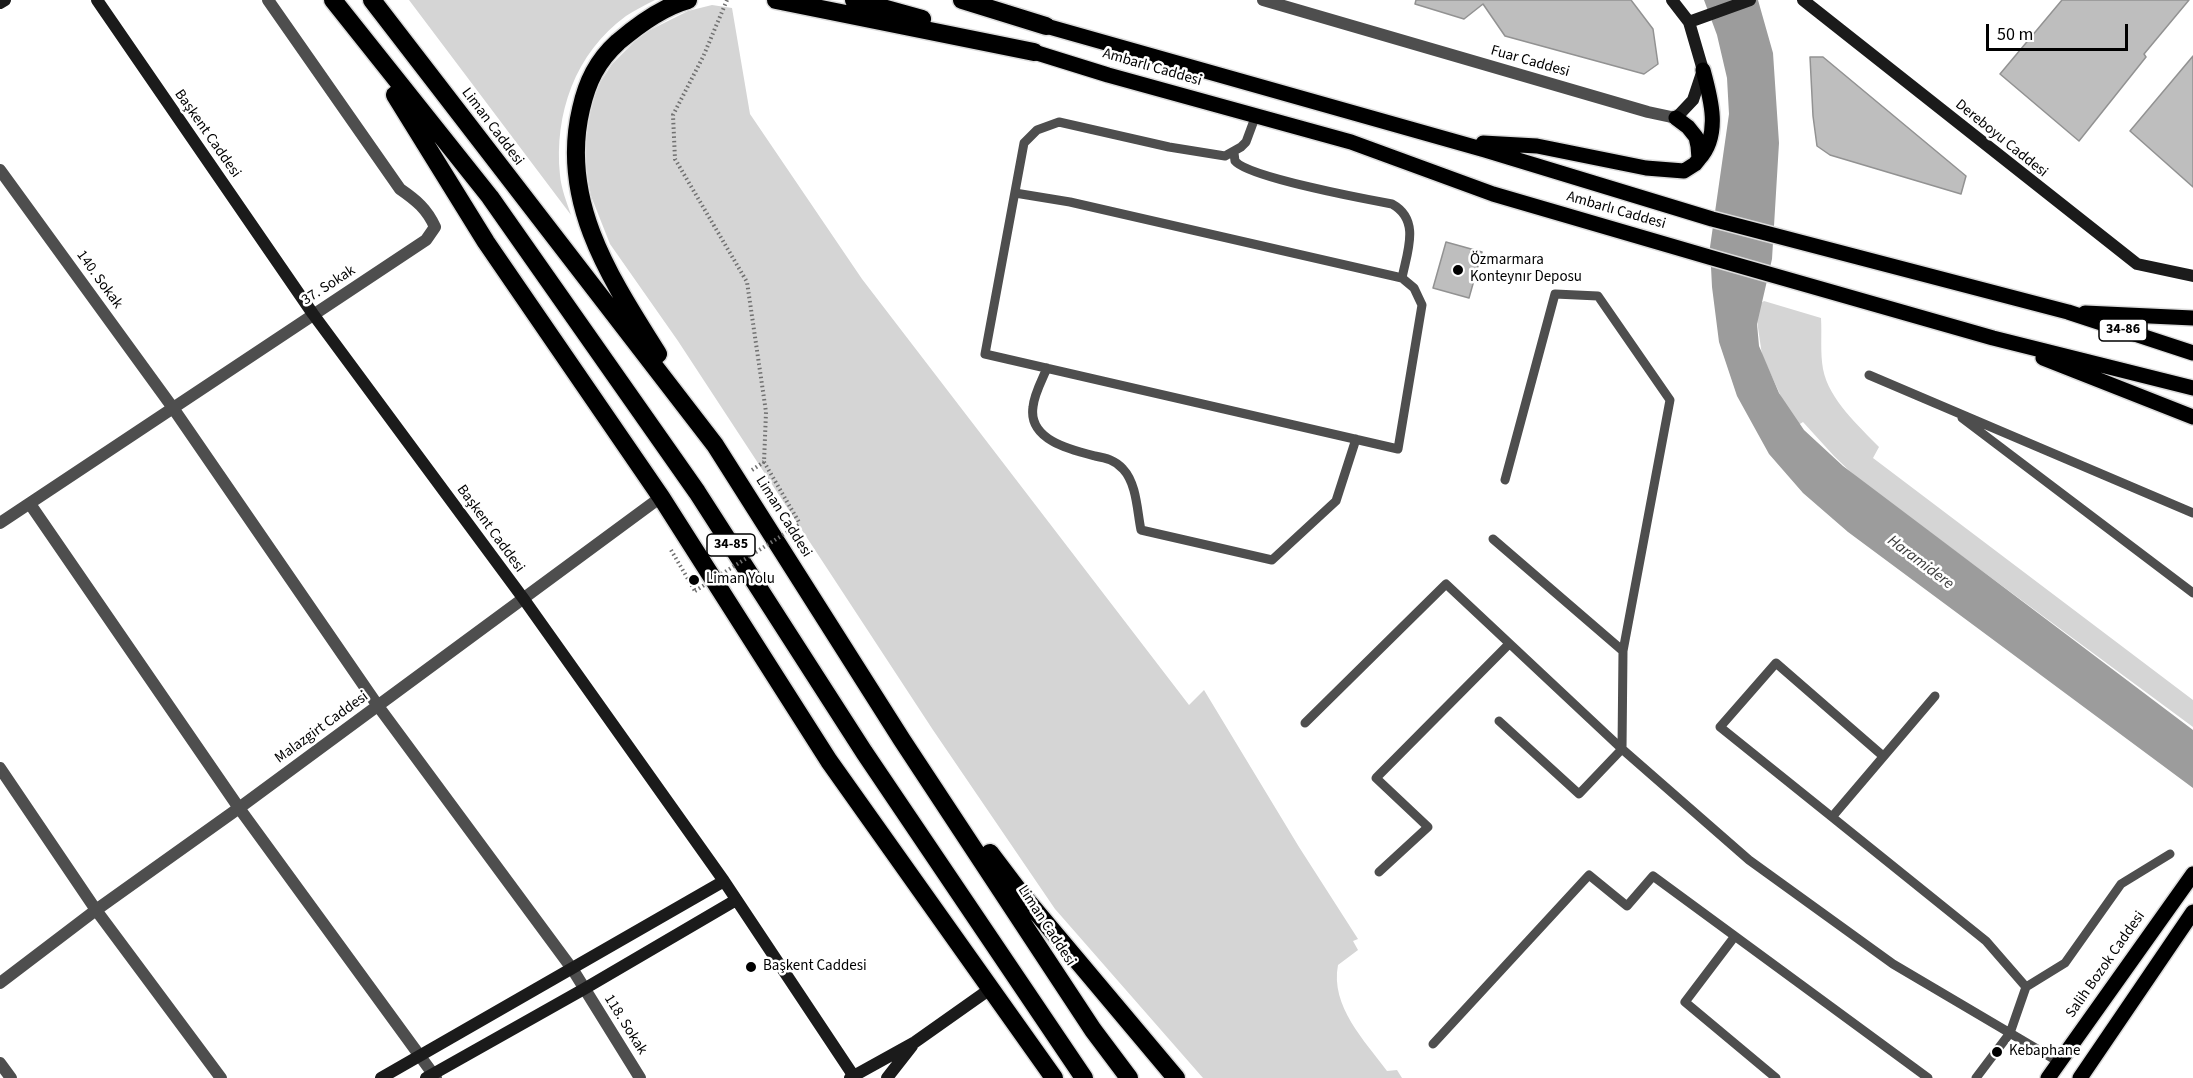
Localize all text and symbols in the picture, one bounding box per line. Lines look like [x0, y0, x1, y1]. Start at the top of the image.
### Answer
scale bar [1989, 12, 2132, 50]
text: 50 m [1997, 22, 2033, 47]
street label: Fuar Caddesi [1488, 42, 1572, 82]
street label: Ambarlı Caddesi [1100, 45, 1204, 91]
street label: Liman Caddesi [457, 85, 527, 169]
street label: Başkent Caddesi [170, 86, 244, 182]
street label: Dereboyu Caddesi [1951, 96, 2051, 182]
street label: Ambarlı Caddesi [1564, 188, 1668, 234]
street label: 140. Sokak [72, 247, 126, 313]
place label: Özmarmara Konteynır Deposu [1470, 252, 1582, 287]
street label: 37. Sokak [299, 262, 359, 310]
marker: Özmarmara Konteynır Deposu [1451, 263, 1465, 277]
road number: 34-86 [2099, 319, 2147, 341]
street label: Liman Caddesi [751, 473, 815, 561]
street label: Başkent Caddesi [452, 482, 528, 576]
water label: Haramidere [1883, 532, 1957, 594]
road number: 34-85 [707, 534, 755, 556]
place label: Liman Yolu [706, 571, 775, 589]
marker: Liman Yolu [687, 573, 701, 587]
street label: Malazgirt Caddesi [272, 688, 372, 768]
street label: Liman Caddesi [1013, 882, 1079, 970]
street label: Salih Bozok Caddesi [2062, 908, 2150, 1022]
place label: Başkent Caddesi [763, 958, 867, 976]
marker: Başkent Caddesi [744, 960, 758, 974]
street label: 118. Sokak [599, 992, 651, 1058]
place label: Kebaphane [2009, 1043, 2080, 1061]
marker: Kebaphane [1990, 1045, 2004, 1059]

